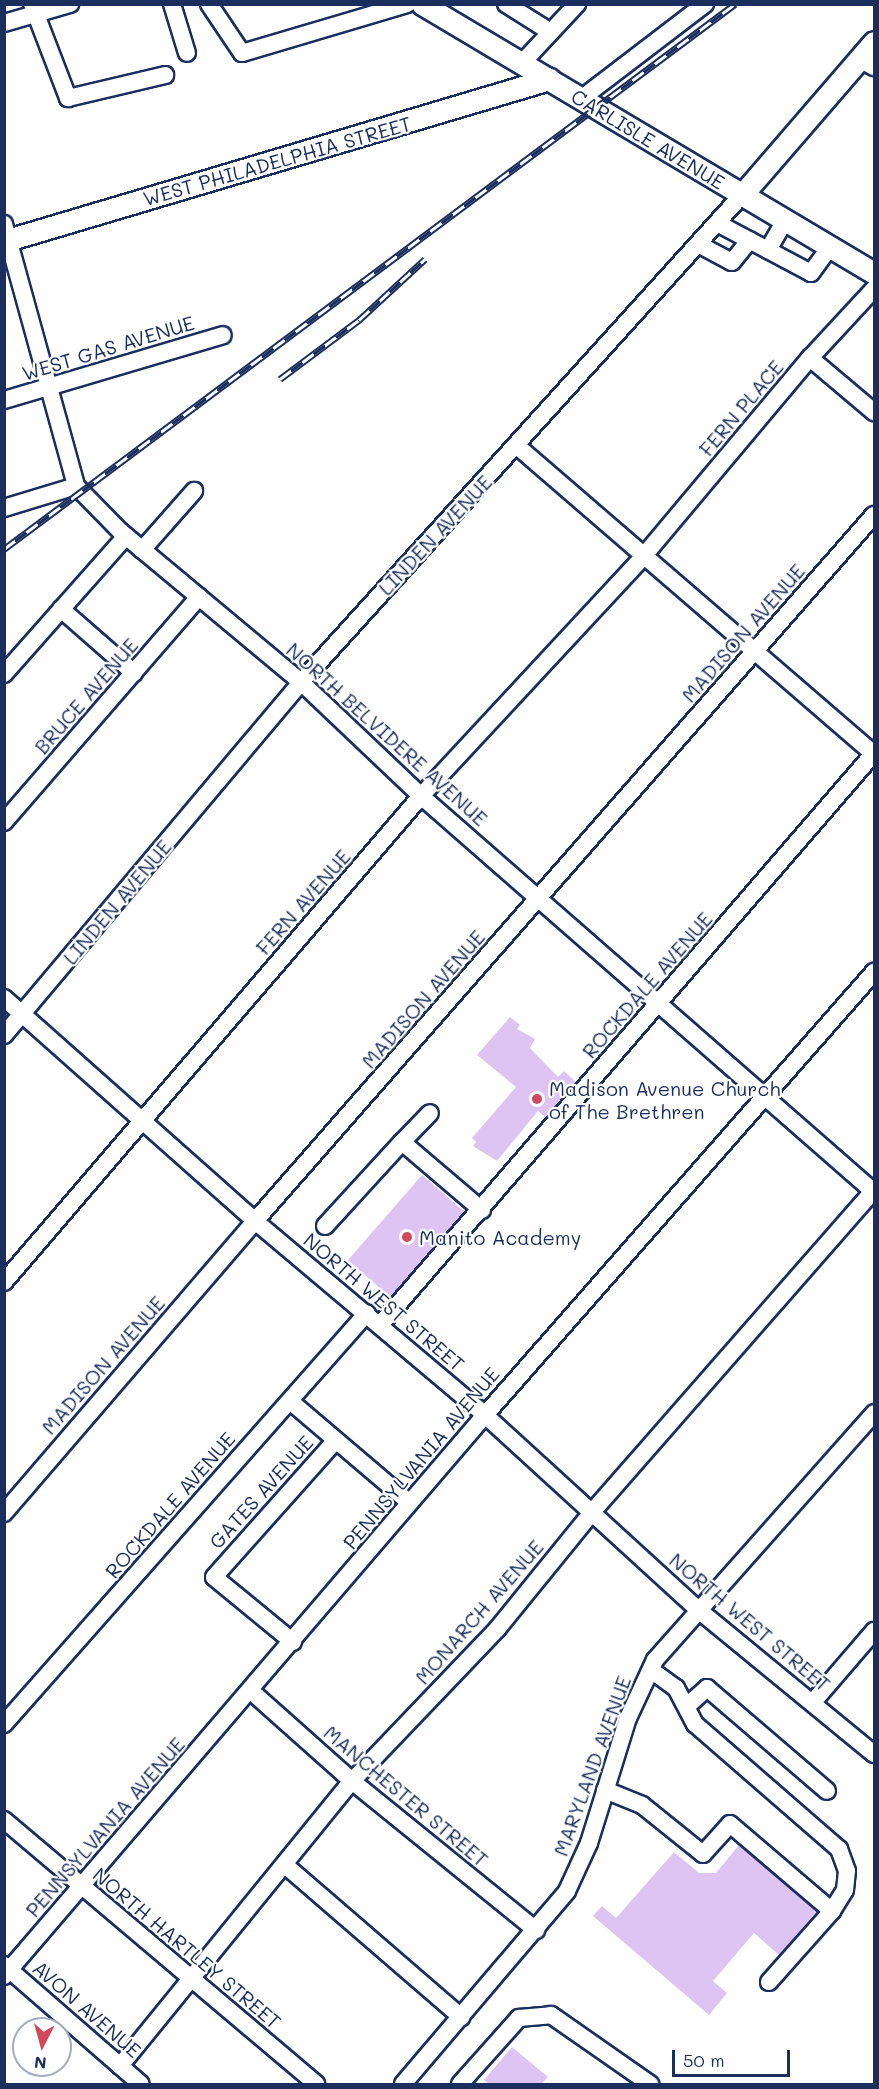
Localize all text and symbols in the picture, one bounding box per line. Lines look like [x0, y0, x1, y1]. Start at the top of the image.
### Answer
street label: CARLISLE AVENUE [567, 84, 729, 194]
street label: WEST PHILADELPHIA STREET [140, 111, 414, 211]
street label: WEST GAS AVENUE [19, 310, 197, 386]
street label: FERN PLACE [694, 355, 788, 461]
street label: LINDEN AVENUE [373, 470, 497, 600]
street label: MADISON AVENUE [676, 559, 810, 707]
street label: BRUCE AVENUE [29, 633, 143, 759]
street label: NORTH BELVIDERE AVENUE [282, 637, 492, 831]
street label: LINDEN AVENUE [58, 835, 176, 969]
street label: FERN AVENUE [251, 845, 355, 959]
street label: ROCKDALE AVENUE [577, 907, 717, 1063]
street label: MADISON AVENUE [356, 925, 490, 1073]
place label: Madison Avenue Church of The Brethren [549, 1076, 780, 1123]
marker: Madison Avenue Church of The Brethren [530, 1092, 544, 1106]
place label: Manito Academy [419, 1225, 581, 1249]
street label: NORTH WEST STREET [299, 1228, 469, 1376]
marker: Manito Academy [400, 1230, 414, 1244]
street label: MADISON AVENUE [36, 1291, 170, 1439]
street label: PENNSYLVANIA AVENUE [338, 1362, 504, 1554]
street label: ROCKDALE AVENUE [100, 1427, 240, 1583]
street label: GATES AVENUE [204, 1431, 318, 1553]
street label: MONARCH AVENUE [410, 1535, 548, 1689]
street label: NORTH WEST STREET [665, 1548, 835, 1696]
street label: MARYLAND AVENUE [548, 1673, 636, 1859]
street label: MANCHESTER STREET [319, 1720, 493, 1872]
street label: PENNSYLVANIA AVENUE [20, 1732, 190, 1922]
street label: NORTH HARTLEY STREET [88, 1862, 286, 2034]
street label: AVON AVENUE [28, 1956, 146, 2062]
north arrow [12, 2017, 72, 2077]
scale bar [675, 2038, 794, 2076]
text: 50 m [683, 2048, 725, 2072]

